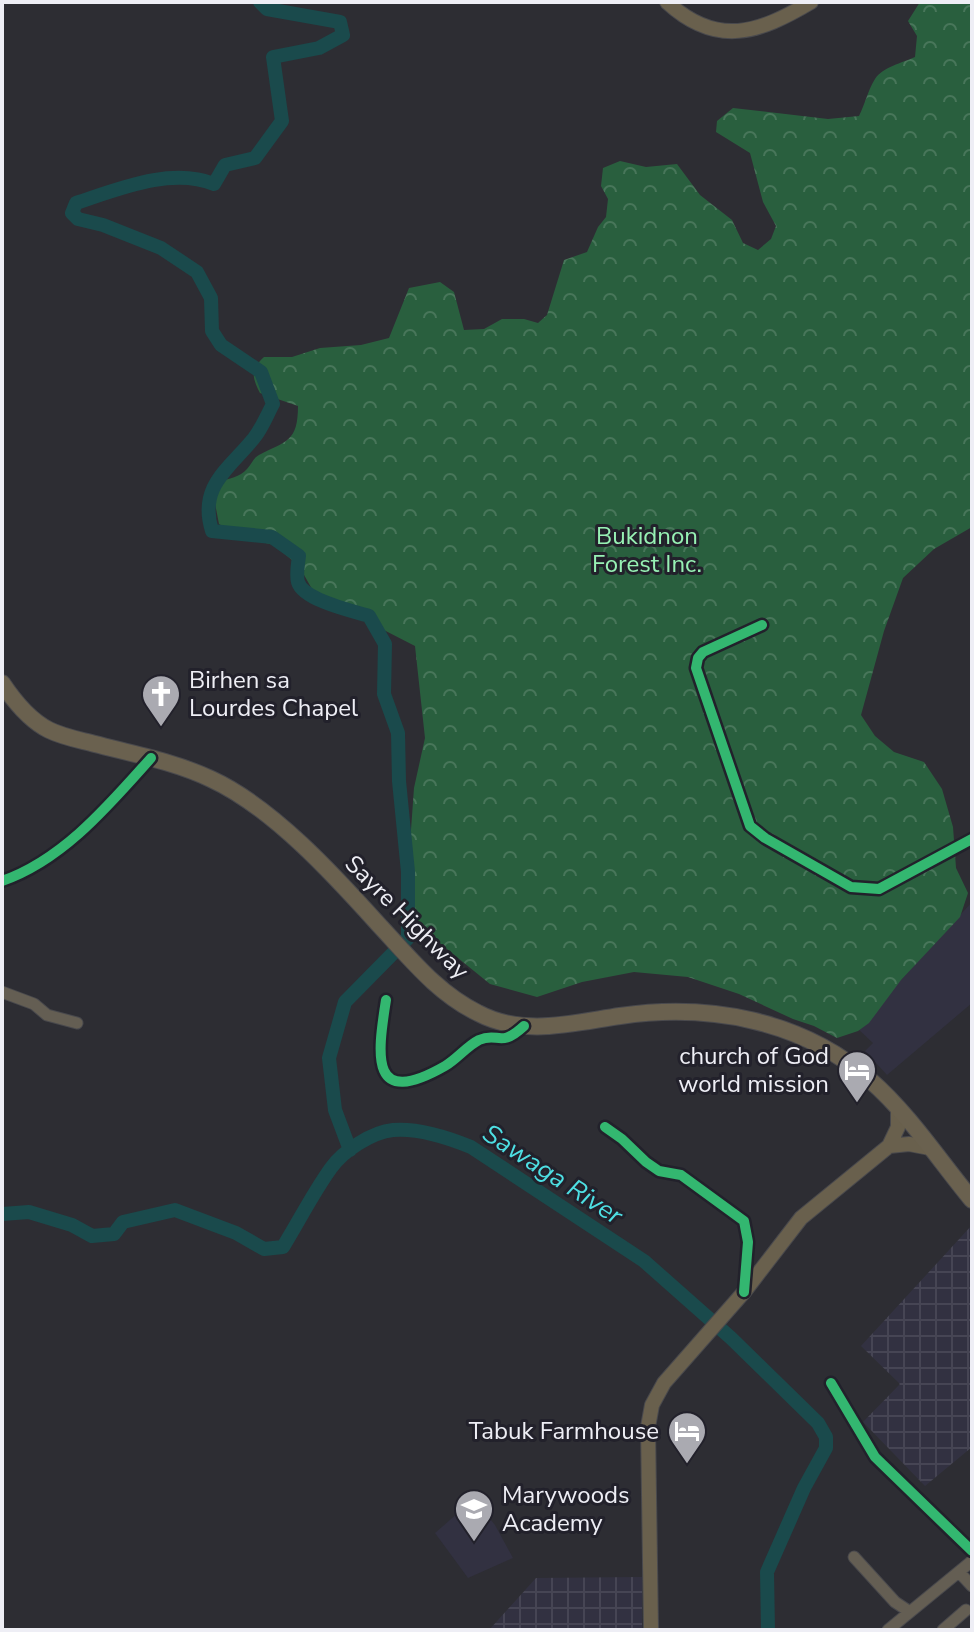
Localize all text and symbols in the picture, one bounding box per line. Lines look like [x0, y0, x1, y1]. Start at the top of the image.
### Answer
park label: Bukidnon Forest Inc. [592, 520, 702, 580]
place label: Birhen sa Lourdes Chapel [189, 664, 358, 724]
church icon: Birhen sa Lourdes Chapel [140, 673, 182, 728]
street label: Sayre Highway [338, 848, 477, 987]
place label: church of God world mission [678, 1040, 829, 1100]
hotel icon: church of God world mission [836, 1049, 878, 1104]
water label: Sawaga River [476, 1116, 630, 1233]
hotel icon: Tabuk Farmhouse [666, 1410, 708, 1465]
place label: Tabuk Farmhouse [469, 1415, 659, 1447]
place label: Marywoods Academy [502, 1479, 630, 1539]
school or university icon: Marywoods Academy [453, 1488, 495, 1543]

